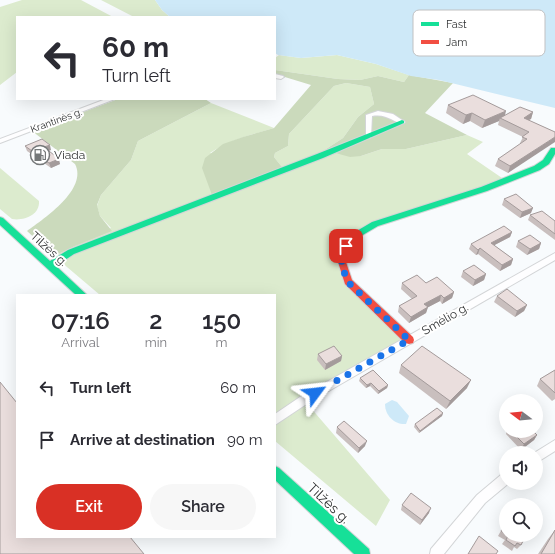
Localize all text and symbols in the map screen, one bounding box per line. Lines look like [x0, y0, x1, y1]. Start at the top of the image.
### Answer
legend [413, 10, 545, 56]
text: Fast [446, 18, 467, 31]
text: 60 m [102, 31, 169, 64]
icon: left [36, 32, 88, 84]
text: Jam [446, 36, 467, 49]
text: Turn left [102, 65, 171, 86]
street label: Krantinės g. [29, 106, 83, 135]
fuel station icon: Viada [29, 144, 51, 166]
place label: Viada [54, 148, 85, 162]
street label: Tilžės g. [28, 229, 70, 269]
pin [329, 229, 363, 263]
icon: arrive [335, 235, 357, 257]
street label: Smėlio g. [419, 300, 471, 338]
text: 07:16 [51, 306, 110, 335]
text: 2 [149, 306, 163, 335]
text: 150 [202, 306, 241, 335]
text: Arrival [61, 335, 99, 350]
text: min [145, 335, 167, 350]
text: m [216, 335, 228, 350]
position arrow [294, 372, 336, 414]
icon: left [36, 377, 58, 399]
text: Turn left [70, 379, 131, 397]
text: 60 m [220, 379, 256, 397]
north arrow [499, 394, 543, 438]
map controls [499, 394, 543, 542]
icon: arrive [36, 429, 58, 451]
text: Arrive at destination [70, 431, 215, 449]
text: 90 m [227, 431, 263, 449]
button: sound [499, 446, 543, 490]
street label: Tilžės g. [305, 479, 353, 527]
button: Exit [36, 484, 142, 530]
button: Share [150, 484, 256, 530]
button: search [499, 498, 543, 542]

